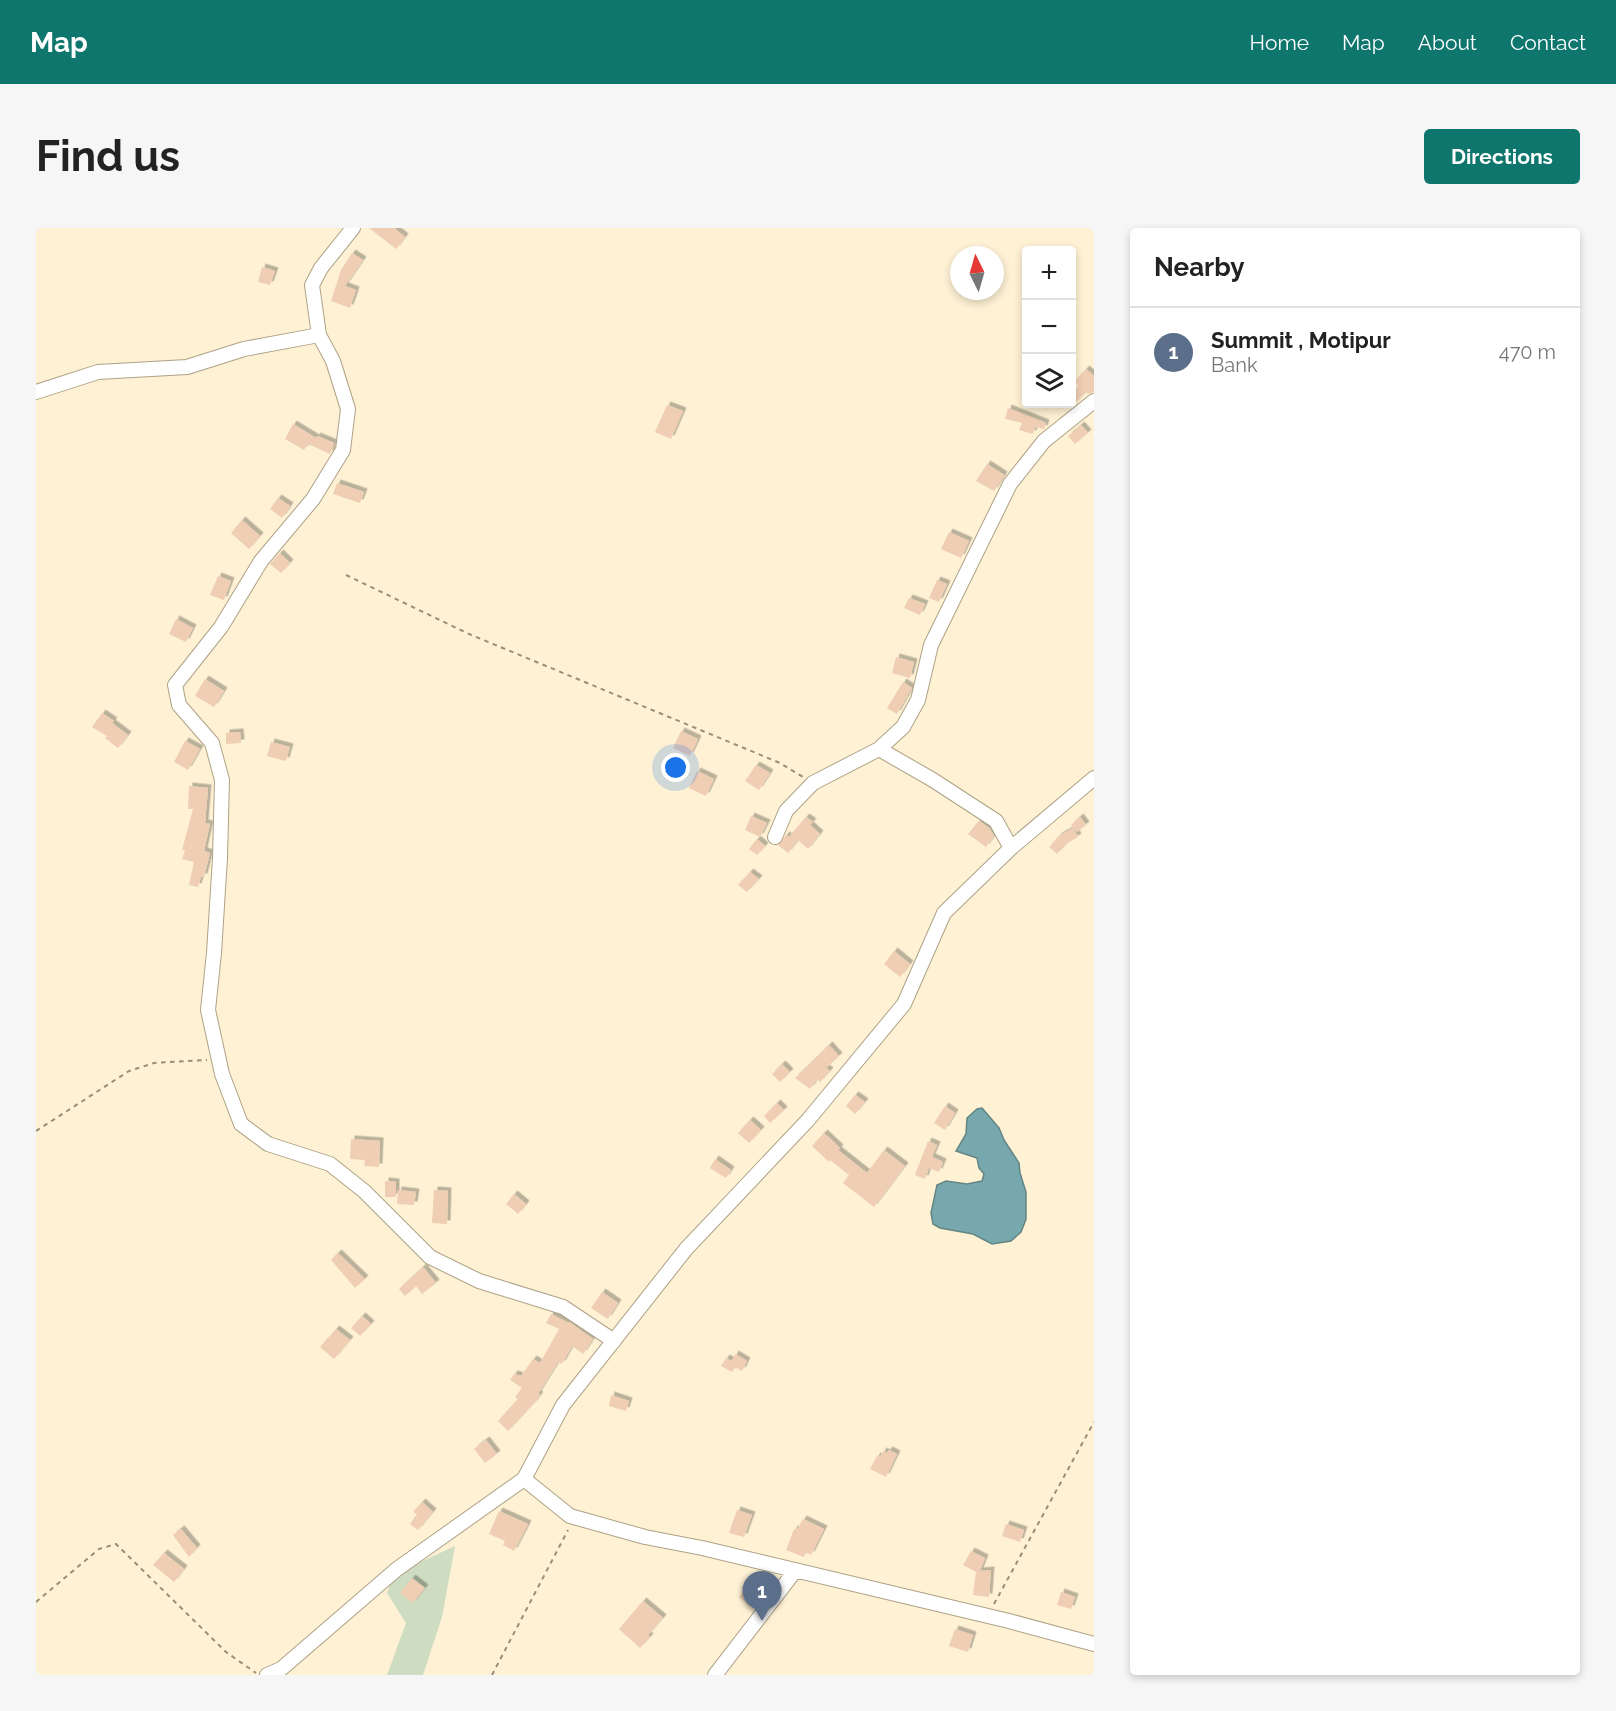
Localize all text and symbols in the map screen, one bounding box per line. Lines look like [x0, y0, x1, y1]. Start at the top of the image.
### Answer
text: Map [30, 26, 88, 59]
text: Home [1250, 30, 1309, 55]
text: Map [1342, 30, 1385, 55]
text: About [1418, 30, 1477, 55]
text: Contact [1510, 30, 1586, 55]
button: Directions [1424, 129, 1580, 184]
text: Find us [36, 132, 180, 181]
north arrow [950, 246, 1004, 300]
map controls [1022, 246, 1076, 408]
button: + [1022, 246, 1076, 300]
text: Nearby [1154, 252, 1244, 282]
button: − [1022, 300, 1076, 354]
text: Summit , Motipur [1211, 327, 1391, 353]
text: 1 [1169, 340, 1178, 364]
text: 470 m [1499, 340, 1556, 364]
text: Bank [1211, 353, 1257, 377]
button: layers [1022, 354, 1076, 408]
your location [661, 753, 690, 782]
pin: 1 [742, 1572, 782, 1621]

